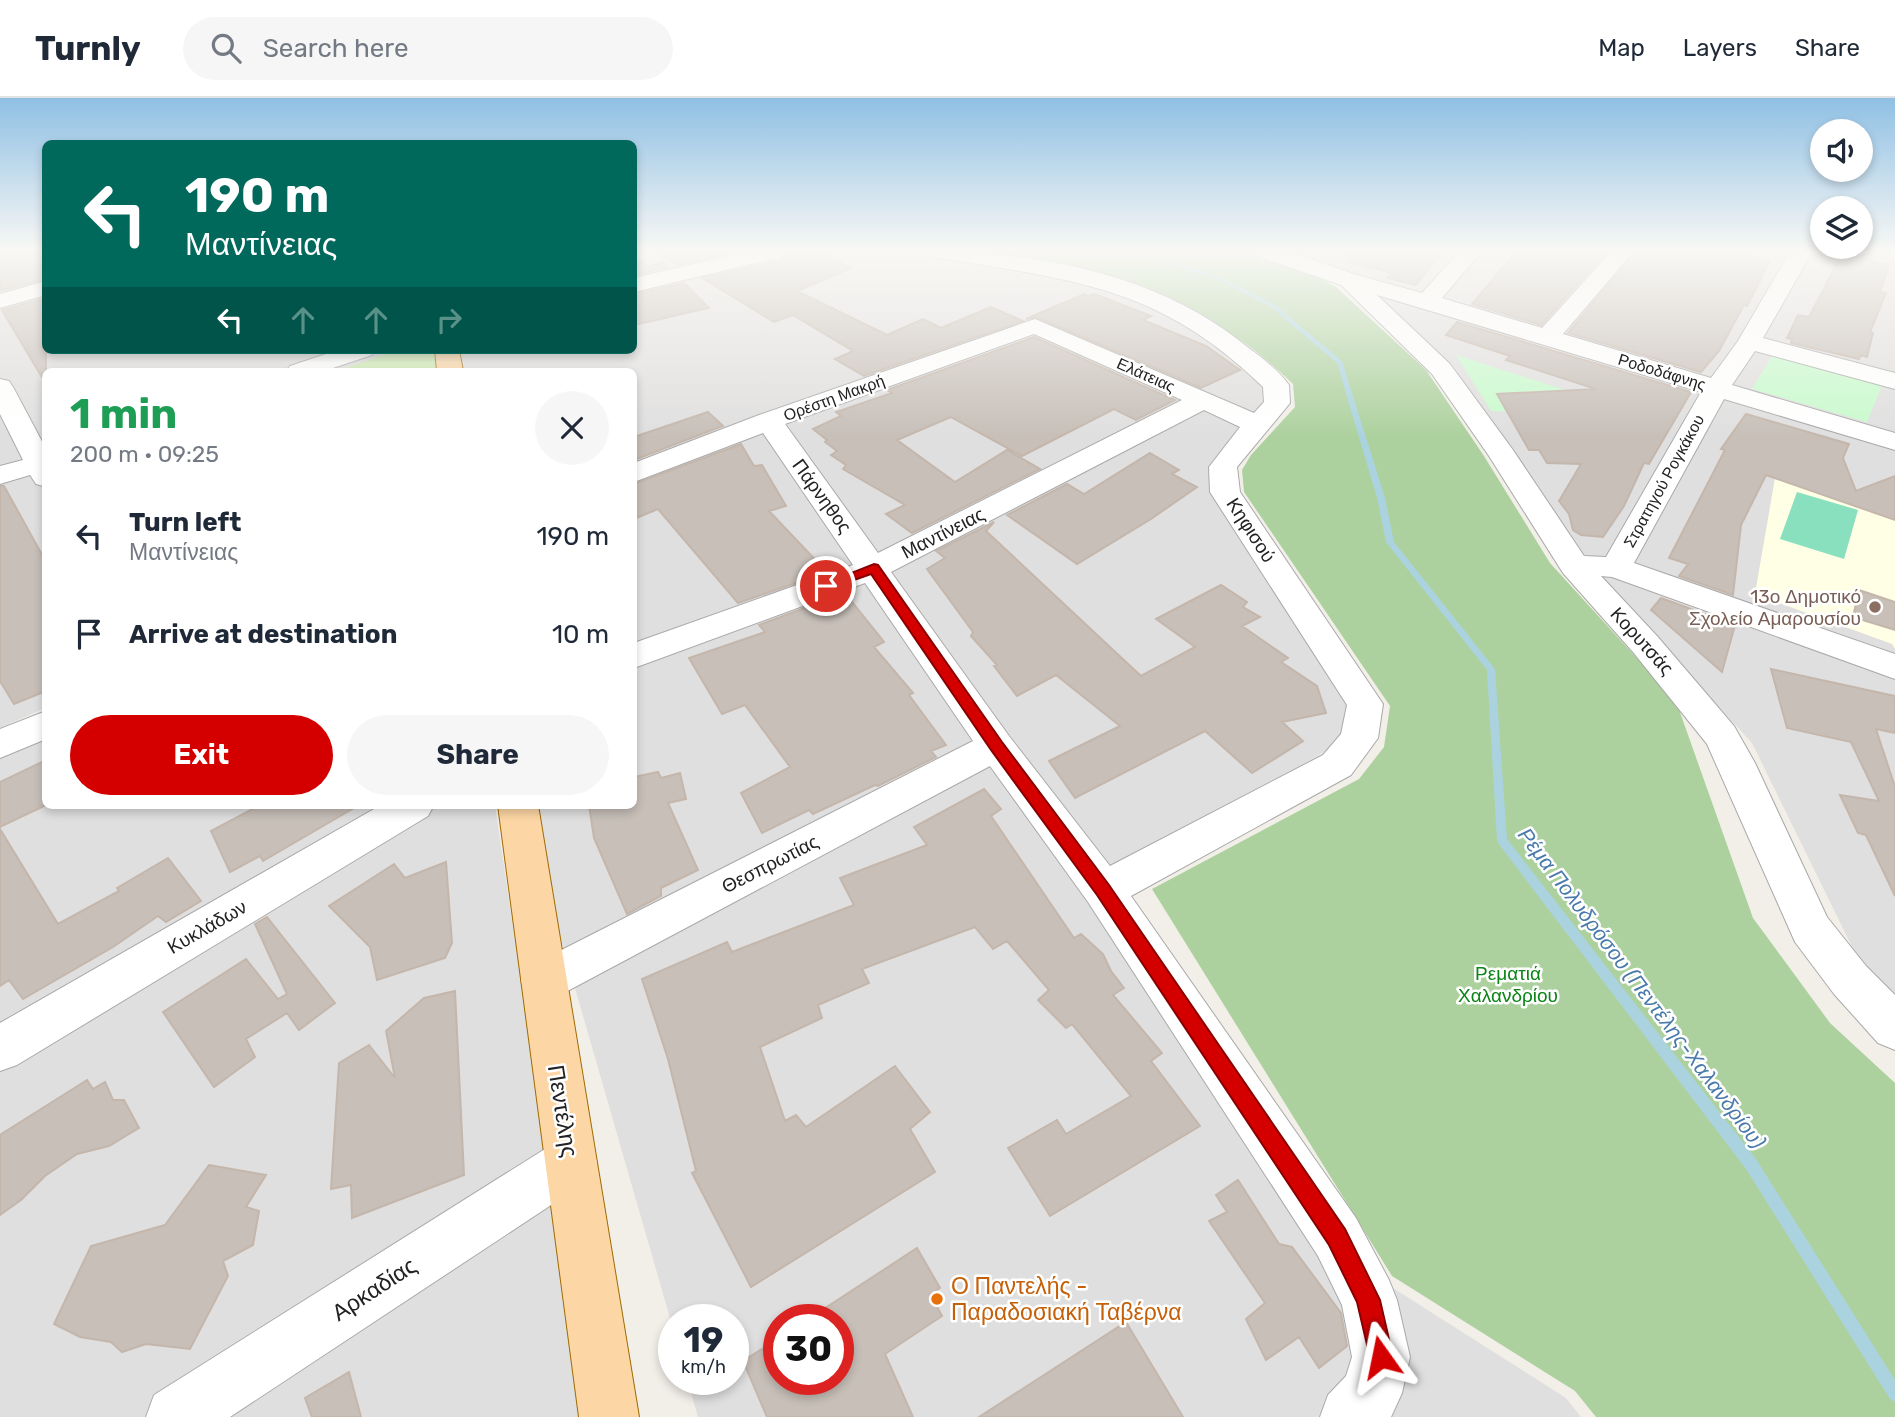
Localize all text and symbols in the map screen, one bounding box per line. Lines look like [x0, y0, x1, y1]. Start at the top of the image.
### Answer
search box [183, 17, 673, 80]
text: Turnly [35, 29, 141, 68]
icon: search [207, 29, 245, 67]
text: Search here [263, 33, 409, 64]
text: Map [1598, 34, 1645, 62]
text: Layers [1683, 34, 1757, 62]
text: Share [1795, 34, 1860, 62]
map controls [1810, 119, 1873, 259]
button: sound [1810, 119, 1873, 182]
text: 190 m [185, 166, 329, 224]
icon: left [70, 168, 161, 259]
button: layers [1810, 196, 1873, 259]
text: Μαντίνειας [185, 225, 337, 263]
icon: left [211, 301, 249, 339]
icon: ahead [284, 301, 322, 339]
icon: ahead [357, 301, 395, 339]
icon: right [430, 301, 468, 339]
street label: Ροδοδάφνης [1616, 350, 1708, 394]
street label: Ελάτειας [1114, 354, 1178, 396]
street label: Ορέστη Μακρή [781, 371, 887, 425]
text: 1 min [70, 389, 177, 439]
button: close [535, 391, 609, 465]
street label: Στρατηγού Ρογκάκου [1620, 411, 1708, 551]
text: 200 m · 09:25 [70, 440, 219, 468]
street label: Πάρνηθος [787, 455, 857, 537]
street label: Κηφισού [1222, 493, 1280, 567]
street label: Μαντίνειας [898, 502, 988, 564]
text: Turn left [129, 507, 241, 538]
icon: left [70, 517, 108, 555]
text: 190 m [536, 521, 609, 552]
text: Μαντίνειας [129, 538, 238, 566]
pin [796, 556, 856, 616]
icon: arrive [807, 567, 845, 605]
place label: 13ο Δημοτικό Σχολείο Αμαρουσίου [1689, 585, 1861, 630]
marker: 13ο Δημοτικό Σχολείο Αμαρουσίου [1867, 599, 1883, 615]
street label: Κορυτσάς [1606, 602, 1678, 680]
icon: arrive [70, 615, 108, 653]
text: Arrive at destination [129, 619, 397, 650]
text: 10 m [552, 619, 609, 650]
button: Exit [70, 715, 333, 795]
button: Share [347, 715, 609, 795]
water label: Ρέμα Πολυδρόσου (Πεντέλης-Χαλανδρίου) [1513, 823, 1771, 1153]
street label: Θεσπρωτίας [718, 830, 822, 898]
street label: Κυκλάδων [163, 895, 251, 959]
park label: Ρεματιά Χαλανδρίου [1458, 962, 1558, 1007]
street label: Πεντέλης [542, 1063, 584, 1159]
street label: Αρκαδίας [326, 1251, 422, 1327]
place label: Ο Παντελής - Παραδοσιακή Ταβέρνα [951, 1272, 1182, 1326]
marker: Ο Παντελής - Παραδοσιακή Ταβέρνα [929, 1291, 945, 1307]
speed limit sign: 30 [763, 1304, 854, 1395]
text: 19 [684, 1319, 723, 1361]
position arrow [1344, 1320, 1418, 1394]
text: km/h [681, 1356, 726, 1378]

